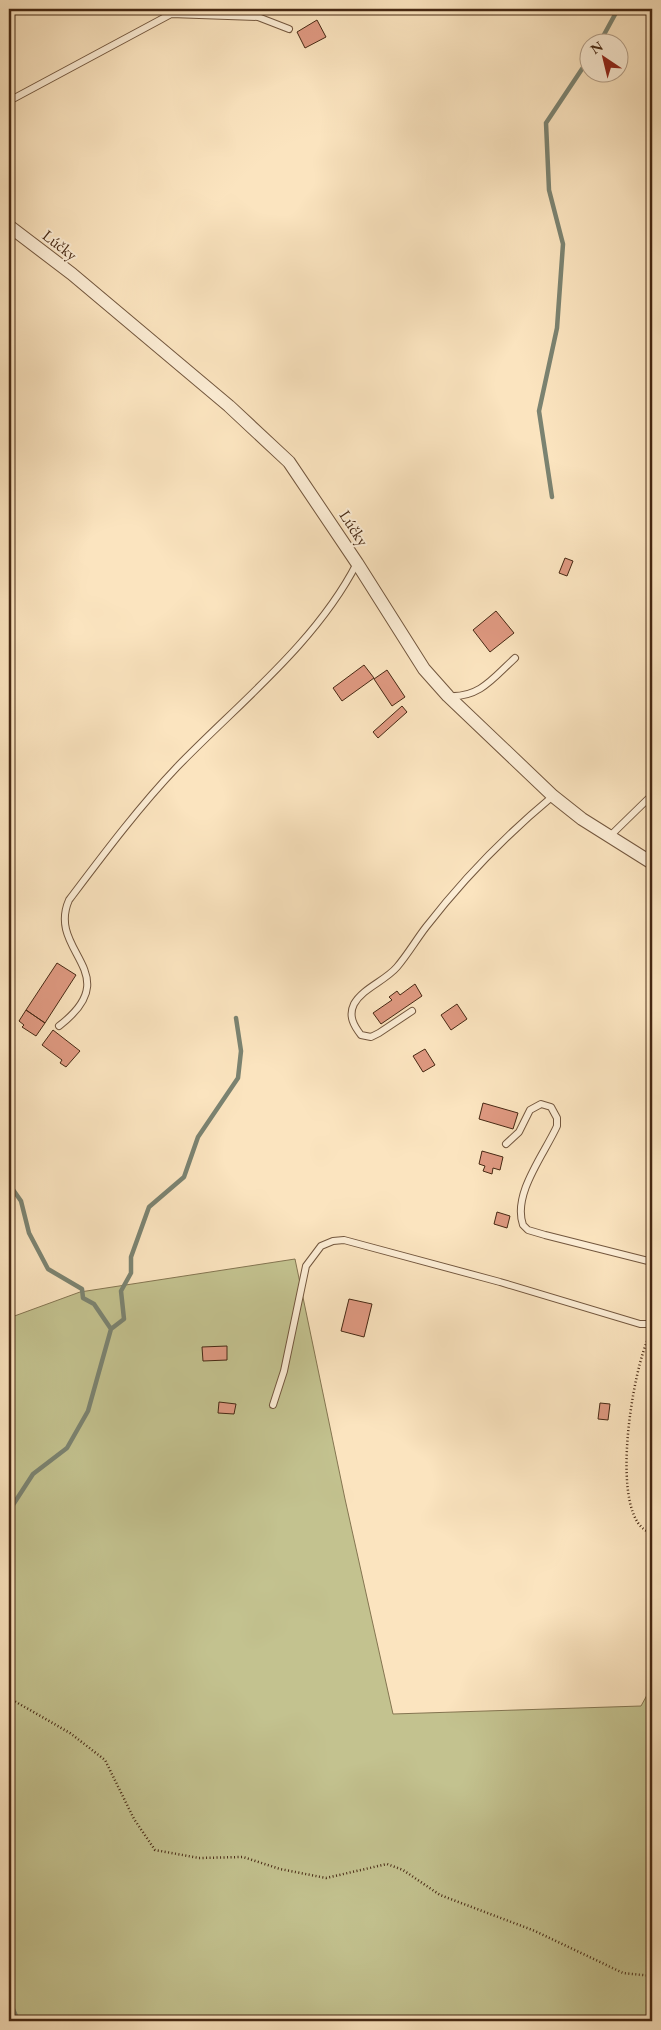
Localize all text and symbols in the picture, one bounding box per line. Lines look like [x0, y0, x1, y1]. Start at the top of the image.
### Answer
north arrow [578, 32, 628, 82]
text: N [587, 36, 607, 58]
street label: Lúčky [38, 225, 83, 266]
street label: Lúčky [335, 506, 374, 551]

